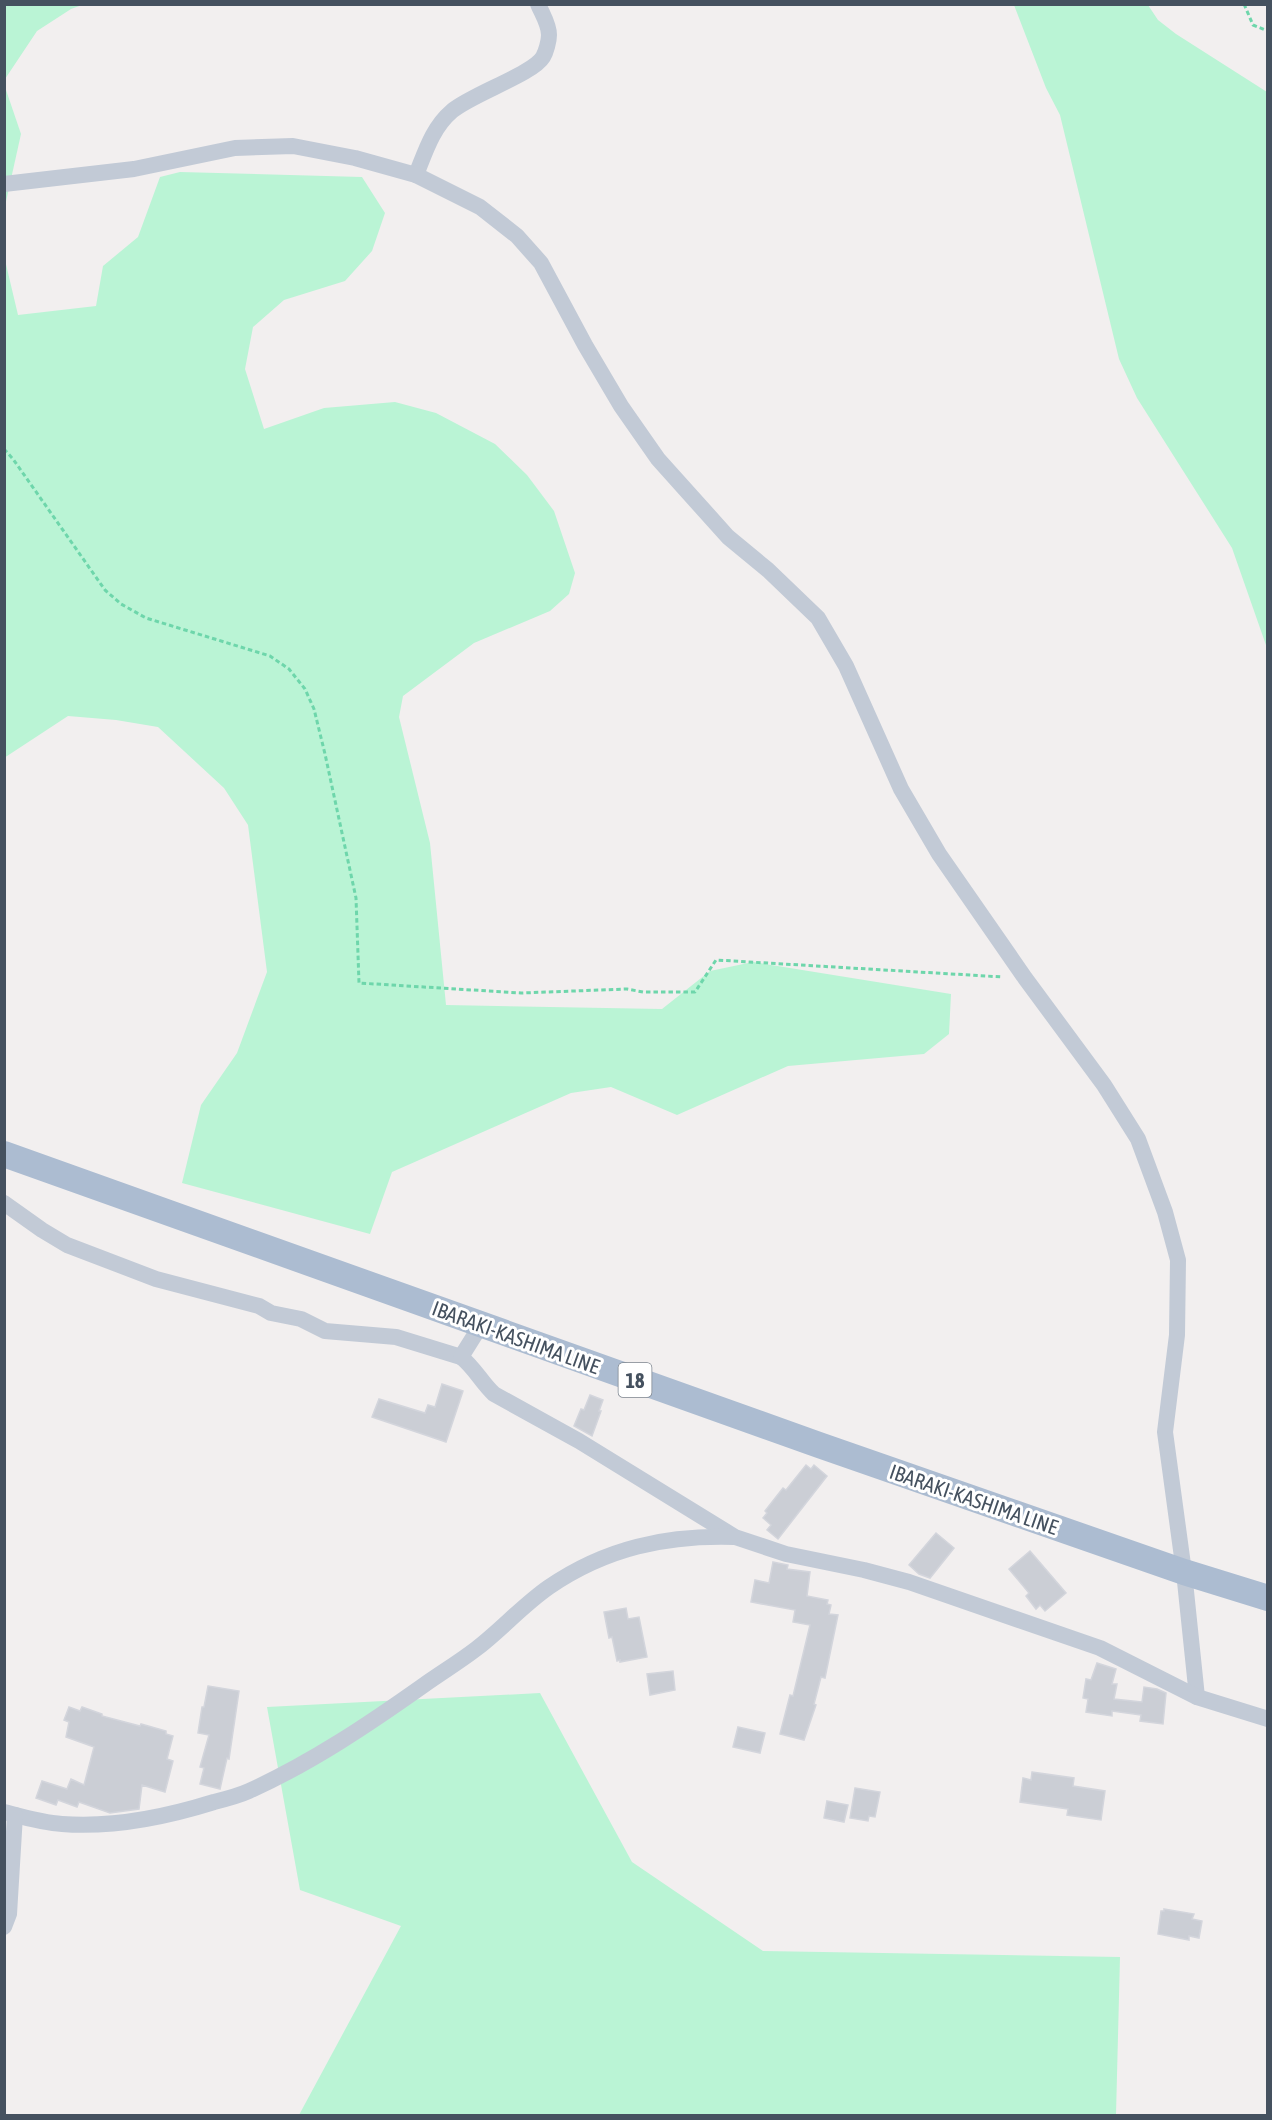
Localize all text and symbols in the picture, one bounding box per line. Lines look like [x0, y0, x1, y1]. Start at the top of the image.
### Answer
street label: IBARAKI-KASHIMA LINE [429, 1296, 603, 1378]
road number: 18 [618, 1363, 652, 1397]
street label: IBARAKI-KASHIMA LINE [887, 1459, 1061, 1539]

